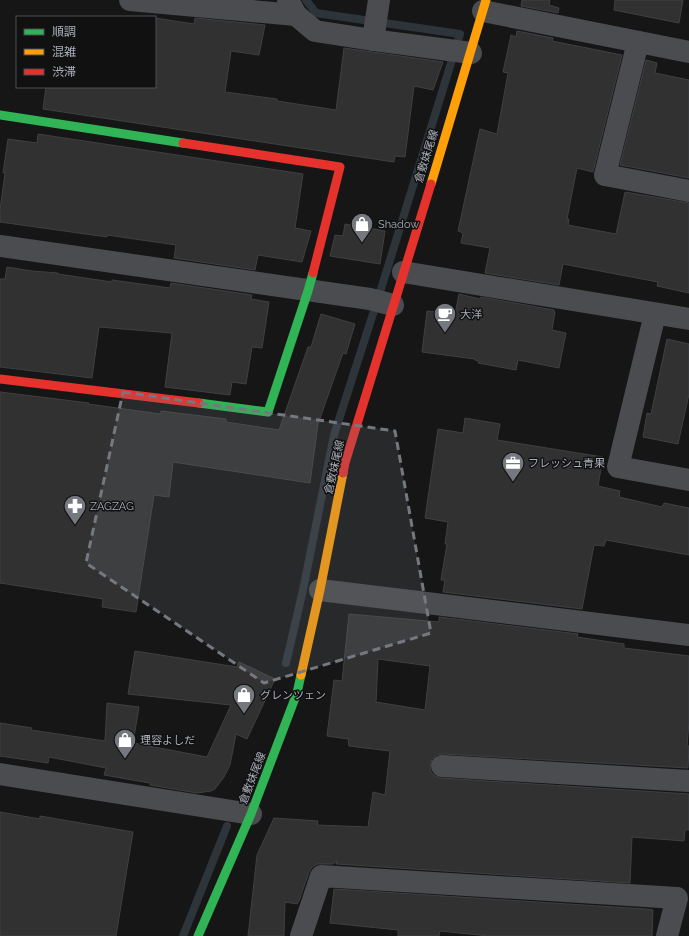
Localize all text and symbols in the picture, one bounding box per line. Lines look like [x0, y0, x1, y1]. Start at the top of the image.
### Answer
legend [16, 16, 156, 88]
text: 順調 [52, 25, 76, 39]
text: 混雑 [52, 45, 76, 59]
text: 渋滞 [52, 65, 76, 79]
street label: 倉敷妹尾線 [412, 128, 441, 184]
shop icon: Shadow [349, 211, 375, 244]
place label: Shadow [378, 218, 419, 231]
cafe icon: 大洋 [432, 301, 458, 334]
place label: 大洋 [460, 308, 482, 321]
street label: 倉敷妹尾線 [322, 439, 347, 495]
office icon: フレッシュ青果 [500, 450, 526, 483]
place label: フレッシュ青果 [528, 457, 605, 470]
pharmacy icon: ZAGZAG [62, 493, 88, 526]
place label: ZAGZAG [90, 500, 134, 513]
shop icon: グレンツェン [231, 682, 257, 715]
place label: グレンツェン [260, 689, 326, 702]
shop icon: 理容よしだ [112, 727, 138, 760]
place label: 理容よしだ [140, 734, 195, 747]
street label: 倉敷妹尾線 [237, 750, 268, 806]

